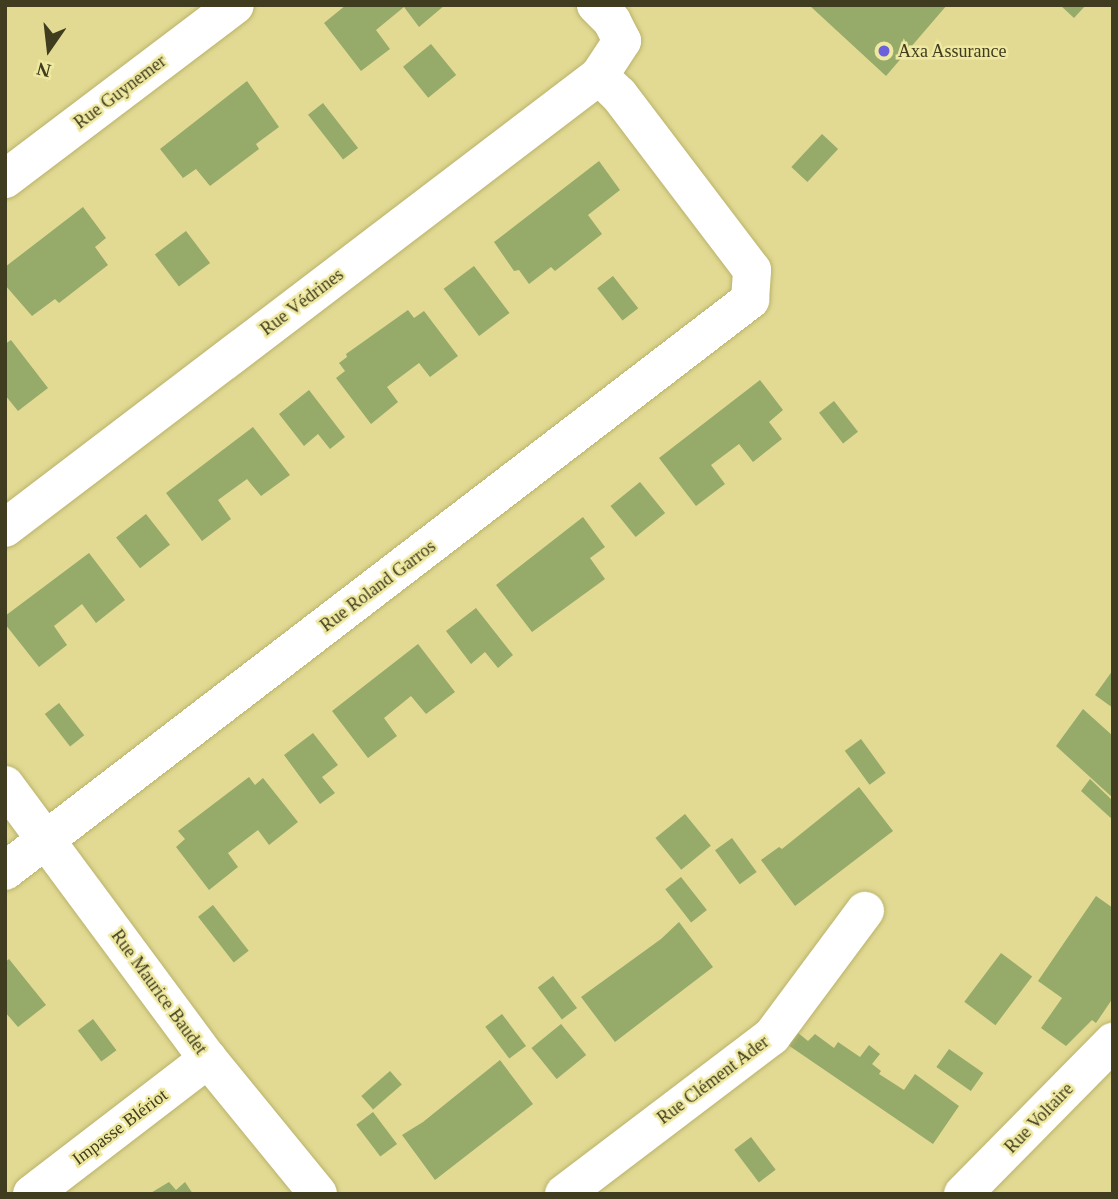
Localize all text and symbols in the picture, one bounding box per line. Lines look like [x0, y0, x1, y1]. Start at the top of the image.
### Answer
north arrow [14, 14, 84, 84]
place label: Axa Assurance [898, 40, 1007, 62]
marker: Axa Assurance [876, 43, 892, 59]
street label: Rue Guynemer [70, 50, 170, 134]
text: N [35, 58, 53, 82]
street label: Rue Védrines [256, 264, 348, 340]
street label: Rue Roland Garros [316, 536, 440, 636]
street label: Rue Maurice Baudet [106, 925, 212, 1059]
street label: Rue Clément Ader [653, 1031, 773, 1129]
street label: Rue Voltaire [1000, 1078, 1078, 1158]
street label: Impasse Blériot [68, 1084, 172, 1170]

